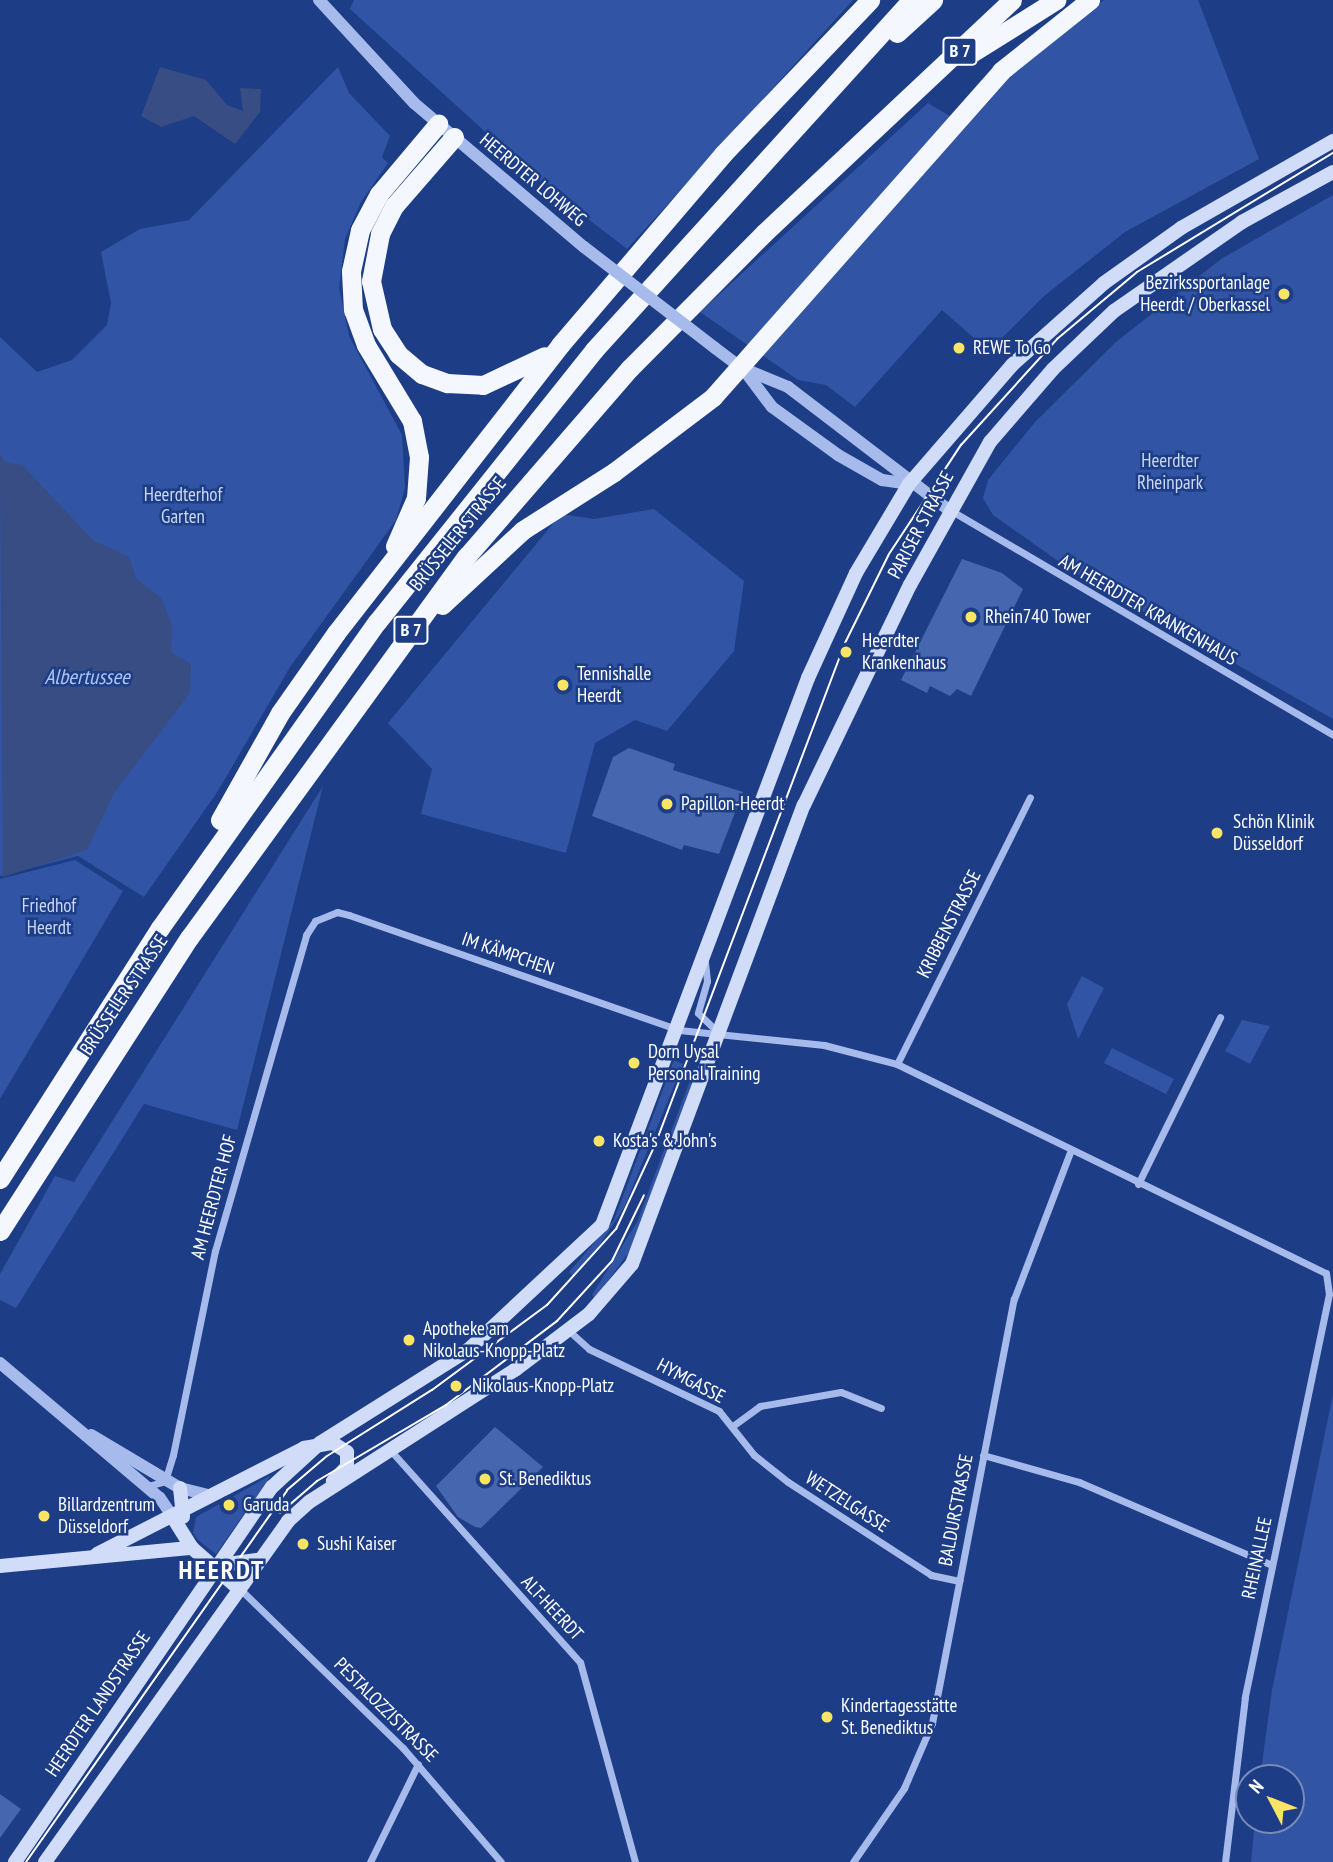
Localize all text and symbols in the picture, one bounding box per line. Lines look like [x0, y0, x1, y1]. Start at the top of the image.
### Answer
road number: B 7 [941, 36, 979, 66]
street label: HEERDTER LOHWEG [475, 129, 591, 231]
place label: Bezirkssportanlage Heerdt / Oberkassel [1140, 272, 1270, 316]
marker: Bezirkssportanlage Heerdt / Oberkassel [1276, 286, 1292, 302]
place label: REWE To Go [973, 337, 1052, 359]
marker: REWE To Go [951, 340, 967, 356]
park label: Heerdter Rheinpark [1137, 450, 1203, 494]
street label: PARISER STRASSE [883, 467, 959, 583]
street label: BRÜSSELER STRASSE [405, 472, 511, 596]
park label: Heerdterhof Garten [144, 484, 222, 528]
street label: AM HEERDTER KRANKENHAUS [1055, 550, 1241, 670]
place label: Rhein740 Tower [985, 606, 1091, 628]
marker: Rhein740 Tower [963, 609, 979, 625]
road number: B 7 [392, 616, 430, 644]
place label: Heerdter Krankenhaus [862, 630, 946, 674]
marker: Heerdter Krankenhaus [836, 642, 856, 662]
place label: Tennishalle Heerdt [577, 663, 651, 707]
water label: Albertussee [44, 664, 130, 690]
marker: Tennishalle Heerdt [555, 677, 571, 693]
place label: Papillon-Heerdt [681, 793, 784, 815]
marker: Papillon-Heerdt [659, 796, 675, 812]
place label: Schön Klinik Düsseldorf [1233, 811, 1315, 855]
marker: Schön Klinik Düsseldorf [1207, 823, 1227, 843]
street label: KRIBBENSTRASSE [912, 866, 986, 982]
park label: Friedhof Heerdt [22, 895, 76, 939]
street label: IM KÄMPCHEN [459, 928, 557, 980]
street label: BRÜSSELER STRASSE [75, 930, 173, 1060]
place label: Dorn Uysal Personal Training [648, 1041, 761, 1085]
marker: Dorn Uysal Personal Training [626, 1055, 642, 1071]
place label: Kosta's & John's [613, 1130, 717, 1152]
street label: AM HEERDTER HOF [186, 1132, 242, 1262]
marker: Kosta's & John's [591, 1133, 607, 1149]
place label: Apotheke am Nikolaus-Knopp-Platz [423, 1318, 565, 1362]
marker: Apotheke am Nikolaus-Knopp-Platz [401, 1332, 417, 1348]
street label: HYMGASSE [653, 1354, 729, 1408]
place label: Nikolaus-Knopp-Platz [472, 1375, 614, 1397]
marker: Nikolaus-Knopp-Platz [446, 1376, 466, 1396]
street label: BALDURSTRASSE [934, 1452, 978, 1568]
street label: WETZELGASSE [801, 1467, 893, 1537]
place label: St. Benediktus [499, 1468, 592, 1490]
marker: St. Benediktus [477, 1471, 493, 1487]
place label: Billardzentrum Düsseldorf [58, 1494, 155, 1538]
place label: Garuda [243, 1494, 289, 1516]
marker: Garuda [221, 1497, 237, 1513]
marker: Billardzentrum Düsseldorf [36, 1508, 52, 1524]
street label: RHEINALLEE [1237, 1515, 1277, 1601]
place label: Sushi Kaiser [317, 1533, 396, 1555]
marker: Sushi Kaiser [295, 1536, 311, 1552]
district label: HEERDT [179, 1554, 265, 1586]
street label: ALT-HEERDT [516, 1571, 588, 1645]
street label: HEERDTER LANDSTRASSE [41, 1627, 155, 1781]
street label: PESTALOZZISTRASSE [329, 1653, 443, 1767]
place label: Kindertagesstätte St. Benediktus [841, 1695, 957, 1739]
marker: Kindertagesstätte St. Benediktus [819, 1709, 835, 1725]
north arrow [1235, 1764, 1305, 1834]
text: N [1244, 1774, 1268, 1798]

